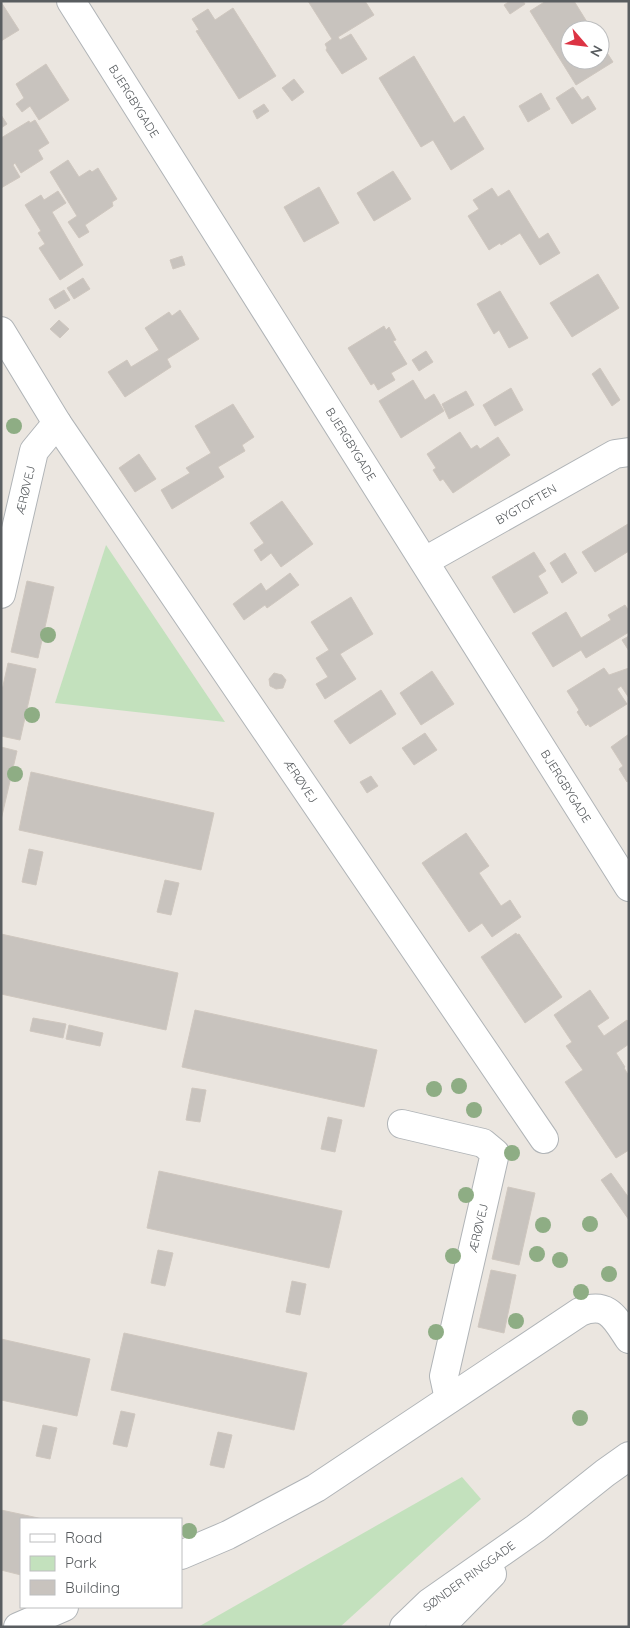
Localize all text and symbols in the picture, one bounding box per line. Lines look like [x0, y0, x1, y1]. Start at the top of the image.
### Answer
north arrow [560, 20, 610, 70]
text: N [586, 42, 607, 60]
street label: BJERGBYGADE [106, 62, 163, 140]
street label: BJERGBYGADE [323, 405, 380, 483]
street label: ÆRØVEJ [12, 464, 38, 516]
street label: BYGTOFTEN [493, 481, 559, 527]
street label: BJERGBYGADE [538, 747, 595, 825]
street label: ÆRØVEJ [281, 756, 321, 806]
street label: ÆRØVEJ [465, 1202, 491, 1254]
legend [20, 1518, 182, 1608]
text: Road [65, 1528, 102, 1547]
street label: SØNDER RINGGADE [420, 1537, 518, 1615]
text: Park [65, 1553, 97, 1572]
text: Building [65, 1578, 120, 1597]

